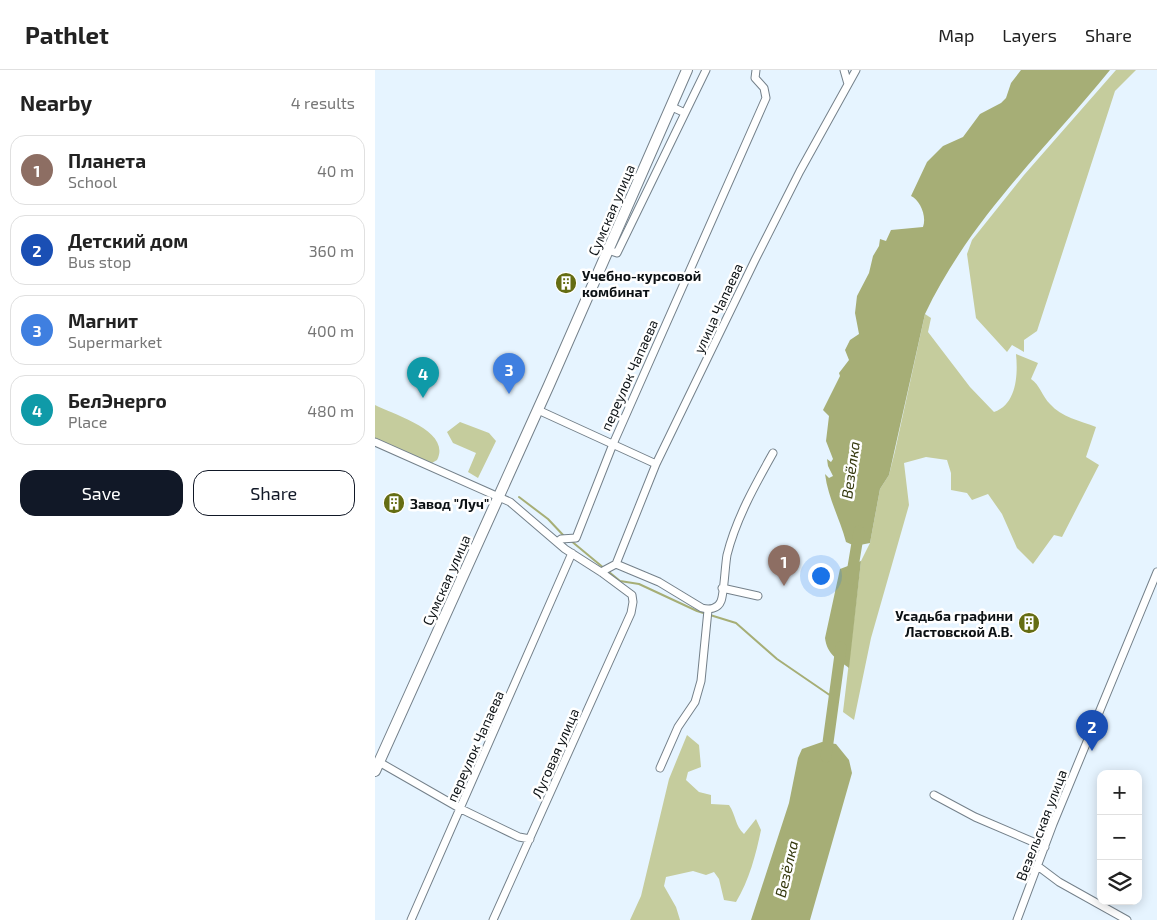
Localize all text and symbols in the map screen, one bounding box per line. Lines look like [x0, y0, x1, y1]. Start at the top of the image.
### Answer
text: Pathlet [25, 20, 109, 49]
text: Map [938, 24, 974, 46]
text: Layers [1002, 24, 1057, 46]
text: Share [1085, 24, 1132, 46]
text: Nearby [20, 90, 92, 115]
text: 4 results [291, 93, 355, 112]
text: Планета [68, 149, 146, 172]
text: 1 [34, 161, 40, 180]
text: 40 m [317, 161, 354, 180]
street label: Сумская улица [584, 162, 638, 258]
text: School [68, 172, 117, 191]
text: Детский дом [68, 229, 188, 252]
text: 2 [32, 241, 42, 260]
text: 360 m [309, 241, 354, 260]
text: Bus stop [68, 252, 131, 271]
street label: улица Чапаева [690, 260, 746, 356]
place label: Учебно-курсовой комбинат [582, 267, 701, 300]
building icon: Учебно-курсовой комбинат [554, 271, 578, 295]
text: Магнит [68, 309, 138, 332]
street label: переулок Чапаева [597, 317, 661, 433]
text: 3 [32, 321, 42, 340]
text: 400 m [307, 321, 354, 340]
text: Supermarket [68, 332, 162, 351]
pin: 3 [493, 353, 525, 394]
pin: 4 [407, 357, 439, 398]
text: БелЭнерго [68, 389, 167, 412]
text: 4 [32, 401, 42, 420]
text: 480 m [307, 401, 354, 420]
text: Place [68, 412, 107, 431]
water label: Везёлка [837, 440, 863, 500]
button: Save [20, 470, 183, 516]
button: Share [193, 470, 355, 516]
building icon: Завод "Луч" [382, 491, 406, 515]
place label: Завод "Луч" [410, 495, 489, 512]
street label: Сумская улица [418, 532, 474, 628]
pin: 1 [768, 545, 800, 586]
your location [808, 563, 834, 589]
place label: Усадьба графини Ластовской А.В. [895, 607, 1013, 640]
building icon: Усадьба графини Ластовской А.В. [1017, 611, 1041, 635]
street label: переулок Чапаева [443, 688, 507, 804]
street label: Луговая улица [528, 706, 582, 800]
pin: 2 [1076, 710, 1108, 751]
street label: Везельская улица [1012, 767, 1070, 883]
map controls [1097, 770, 1142, 905]
button: + [1097, 770, 1142, 815]
button: − [1097, 815, 1142, 860]
water label: Везёлка [771, 839, 801, 899]
button: layers [1097, 860, 1142, 905]

